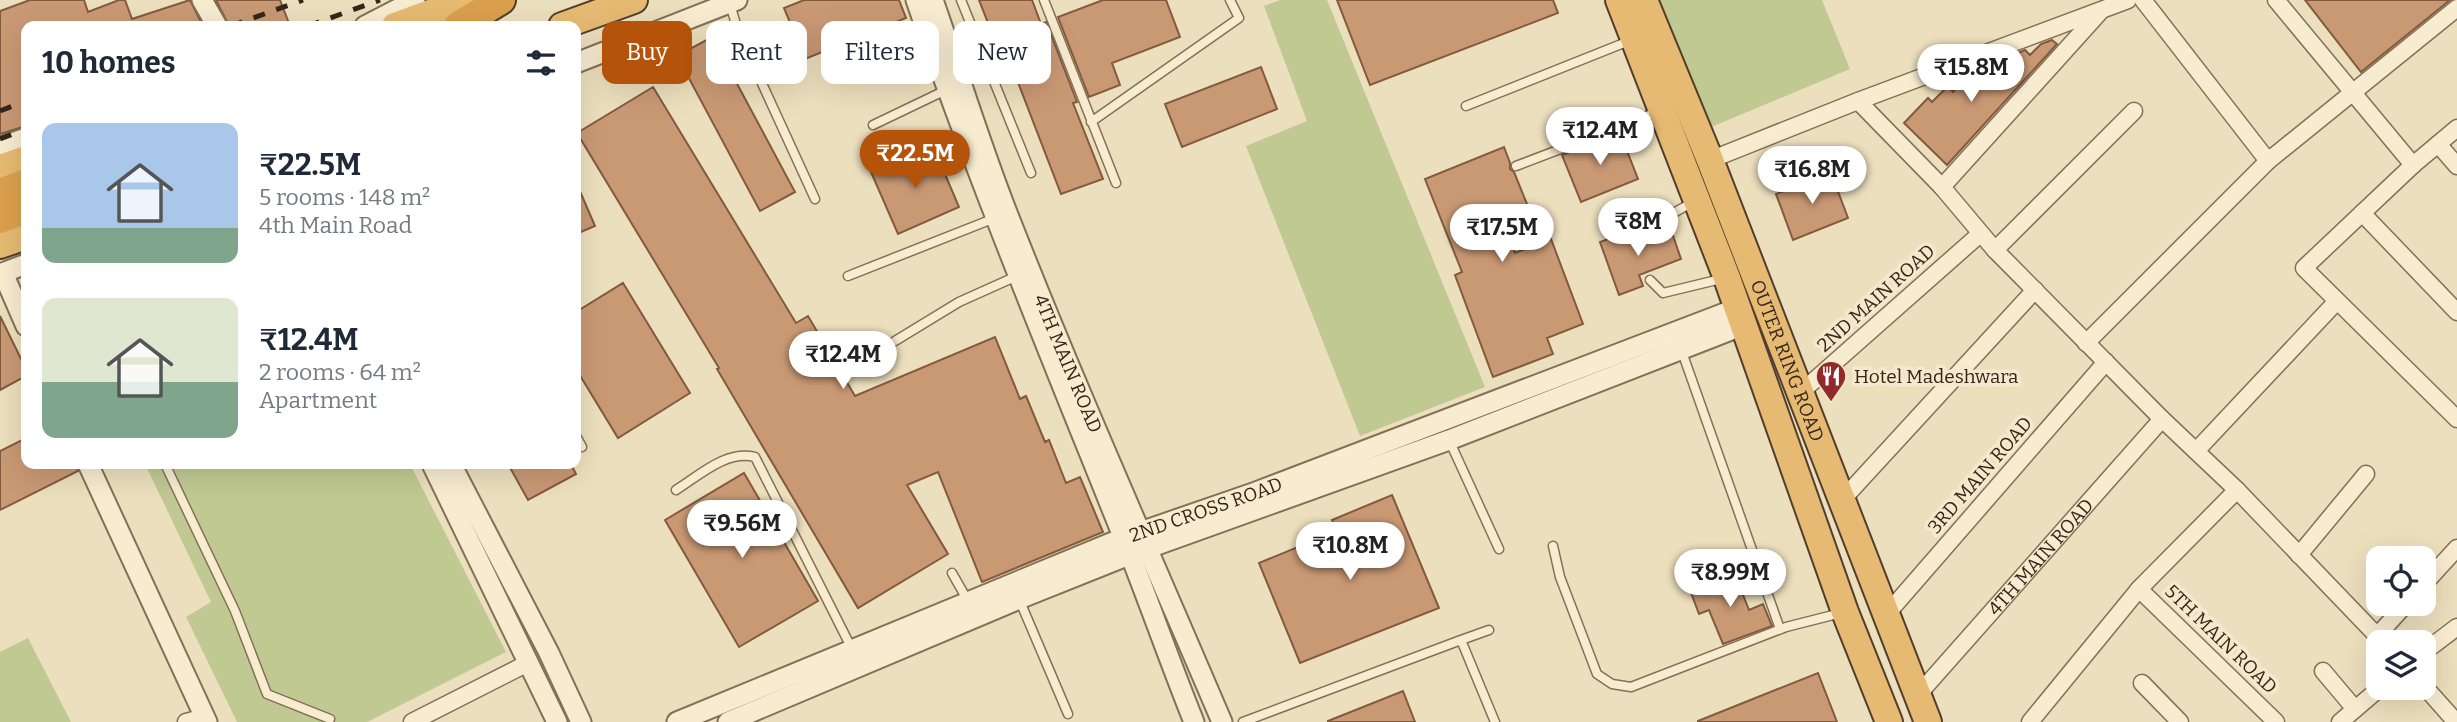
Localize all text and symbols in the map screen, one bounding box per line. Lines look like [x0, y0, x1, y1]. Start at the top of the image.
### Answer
chip: Buy [602, 21, 692, 84]
chip: Rent [706, 21, 807, 84]
chip: Filters [821, 21, 939, 84]
chip: New [953, 21, 1051, 84]
icon: filters [522, 44, 560, 82]
pin: ₹15.8M [1914, 44, 2028, 104]
text: 10 homes [42, 45, 176, 81]
text: ₹15.8M [1933, 53, 2009, 81]
pin: ₹12.4M [1543, 108, 1657, 167]
text: ₹12.4M [1562, 116, 1638, 144]
pin: ₹22.5M [858, 130, 972, 190]
text: ₹22.5M [876, 139, 954, 167]
pin: ₹16.8M [1755, 146, 1869, 206]
text: ₹22.5M [259, 147, 361, 183]
icon: home [98, 151, 182, 235]
text: ₹16.8M [1774, 155, 1850, 183]
text: 5 rooms · 148 m² [259, 183, 430, 211]
pin: ₹8M [1604, 198, 1672, 258]
pin: ₹17.5M [1445, 204, 1559, 264]
text: ₹8M [1614, 207, 1662, 235]
text: 4th Main Road [259, 211, 412, 239]
text: ₹17.5M [1466, 213, 1538, 241]
street label: 2ND MAIN ROAD [1813, 239, 1939, 357]
street label: OUTER RING ROAD [1746, 276, 1829, 445]
street label: 4TH MAIN ROAD [1029, 291, 1108, 436]
text: ₹12.4M [259, 322, 359, 358]
icon: home [98, 326, 182, 410]
pin: ₹12.4M [786, 332, 900, 391]
text: ₹12.4M [805, 340, 881, 368]
text: 2 rooms · 64 m² [259, 358, 421, 386]
restaurant icon: Hotel Madeshwara [1814, 359, 1848, 403]
place label: Hotel Madeshwara [1854, 365, 2019, 388]
text: Apartment [259, 386, 377, 414]
street label: 3RD MAIN ROAD [1923, 412, 2037, 538]
street label: 2ND CROSS ROAD [1126, 472, 1285, 546]
street label: 4TH MAIN ROAD [1983, 494, 2098, 620]
pin: ₹9.56M [685, 500, 799, 560]
text: ₹9.56M [703, 509, 781, 537]
pin: ₹10.8M [1293, 522, 1407, 582]
text: ₹10.8M [1312, 531, 1388, 559]
map controls [2366, 546, 2436, 700]
button: locate [2366, 546, 2436, 616]
pin: ₹8.99M [1673, 550, 1787, 609]
text: ₹8.99M [1690, 558, 1770, 586]
street label: 5TH MAIN ROAD [2160, 580, 2282, 698]
button: layers [2366, 630, 2436, 700]

